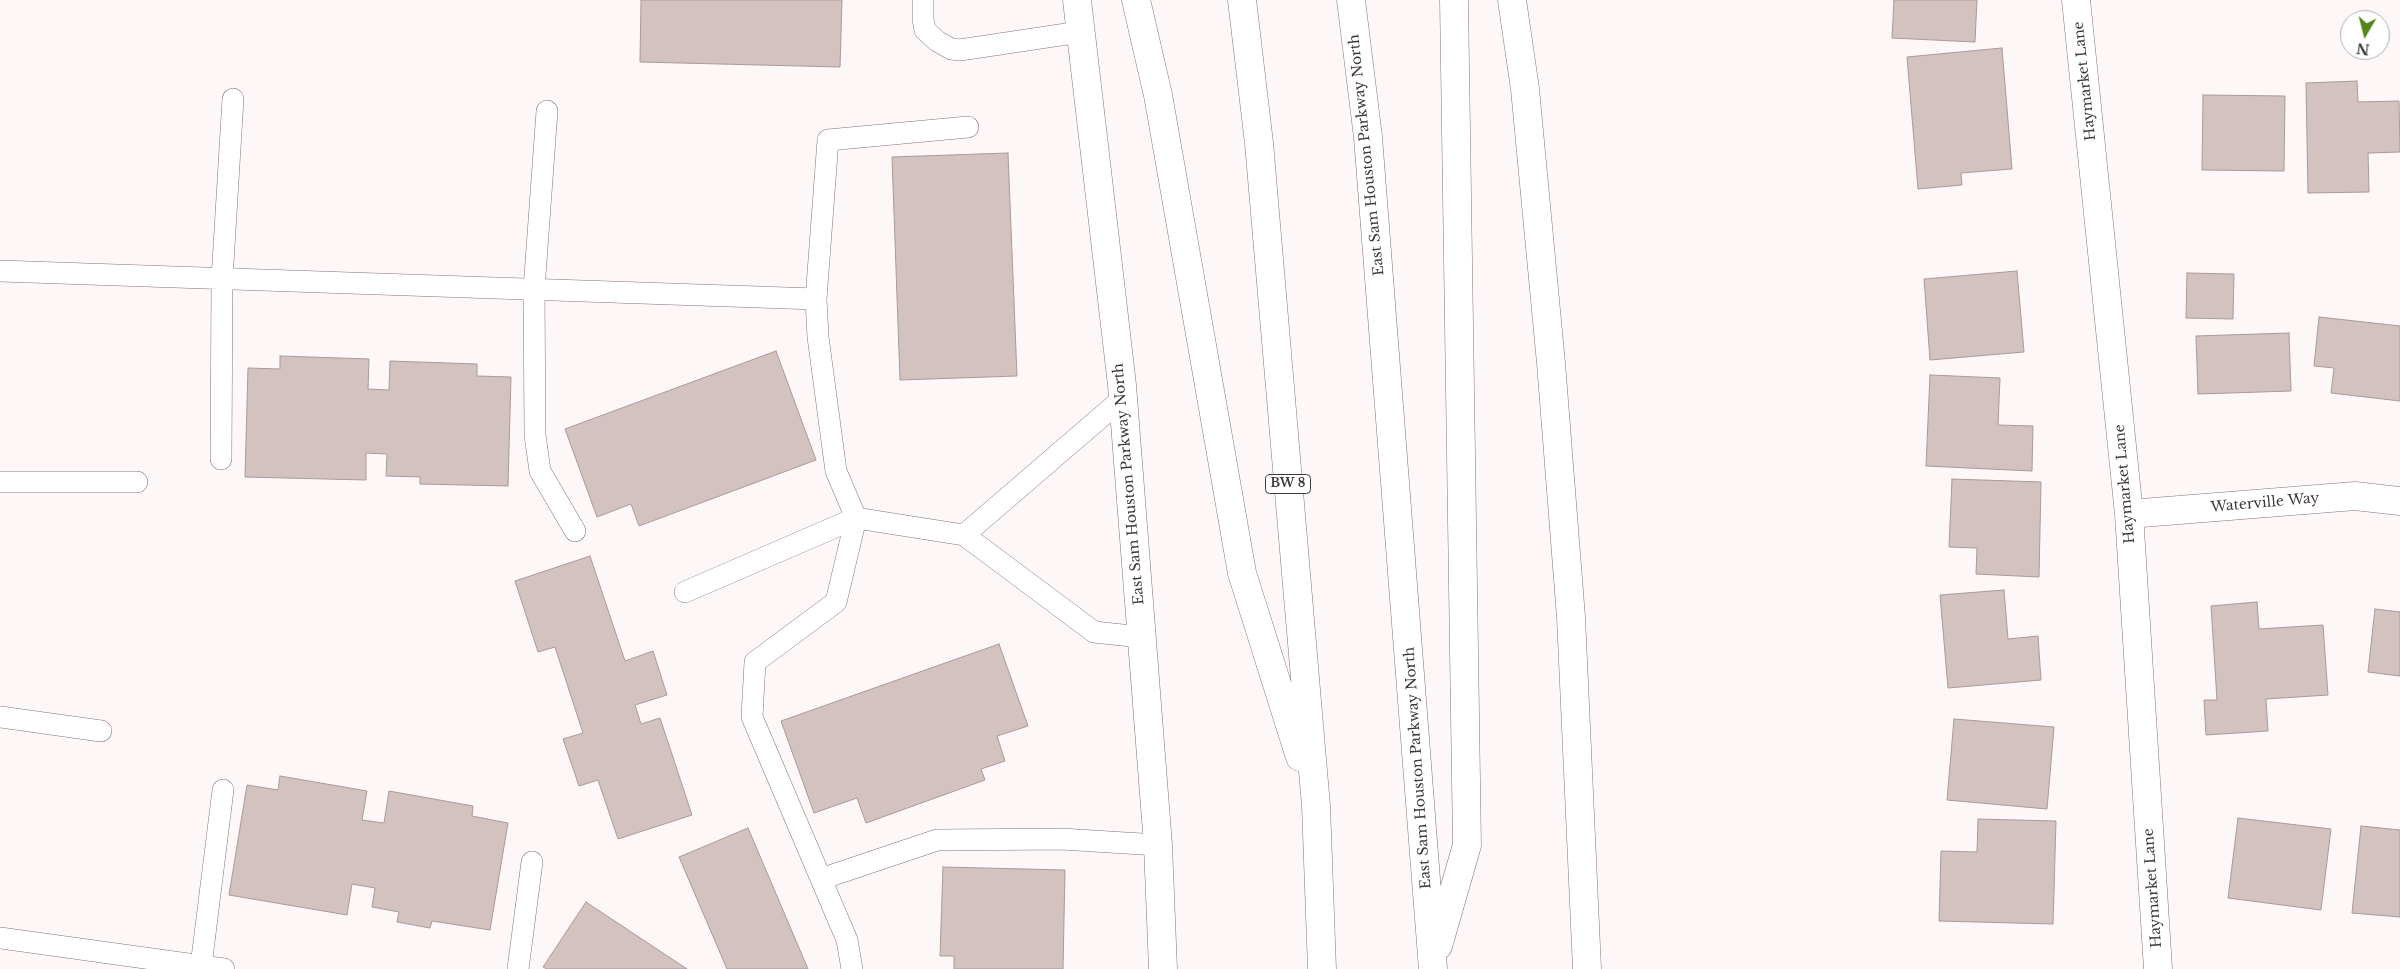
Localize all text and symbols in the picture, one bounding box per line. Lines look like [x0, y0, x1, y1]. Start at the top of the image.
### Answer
north arrow [2340, 10, 2390, 60]
street label: Haymarket Lane [2070, 21, 2100, 141]
street label: East Sam Houston Parkway North [1346, 33, 1388, 277]
text: N [2355, 39, 2371, 59]
street label: East Sam Houston Parkway North [1110, 362, 1148, 606]
street label: Haymarket Lane [2111, 424, 2139, 544]
road number: BW 8 [1266, 474, 1310, 494]
street label: Waterville Way [2210, 490, 2320, 516]
street label: East Sam Houston Parkway North [1401, 646, 1435, 890]
street label: Haymarket Lane [2140, 828, 2166, 948]

